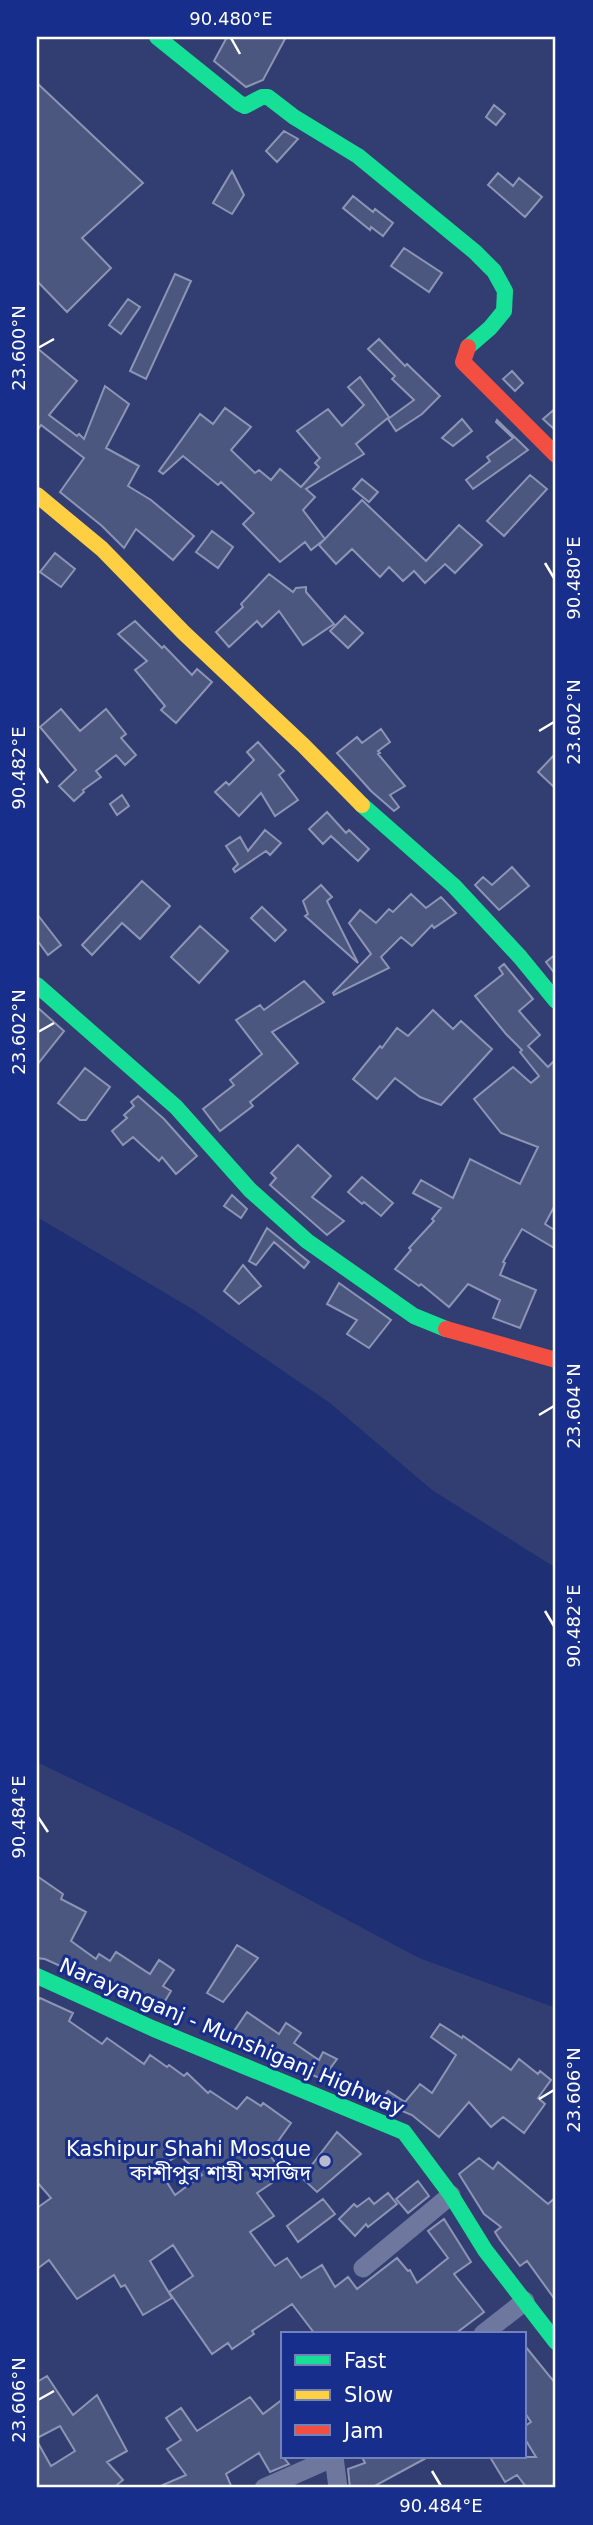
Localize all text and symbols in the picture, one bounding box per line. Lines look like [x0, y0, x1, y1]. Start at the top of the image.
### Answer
text: 90.480°E [189, 8, 273, 29]
text: 23.600°N [8, 305, 29, 391]
text: 90.480°E [563, 536, 584, 620]
text: 23.602°N [563, 679, 584, 765]
text: 90.482°E [8, 726, 29, 810]
text: 23.602°N [8, 989, 29, 1075]
text: 23.604°N [563, 1363, 584, 1449]
text: 90.482°E [563, 1584, 584, 1668]
text: 90.484°E [8, 1775, 29, 1859]
street label: Narayanganj - Munshiganj Highway [56, 1953, 408, 2121]
text: 23.606°N [563, 2047, 584, 2133]
place label: Kashipur Shahi Mosque কাশীপুর শাহী মসজিদ [66, 2137, 311, 2185]
marker: Kashipur Shahi Mosque কাশীপুর শাহী মসজিদ [317, 2153, 333, 2169]
legend [281, 2332, 526, 2458]
text: Fast [344, 2349, 386, 2373]
text: 23.606°N [8, 2357, 29, 2443]
text: Slow [344, 2383, 393, 2407]
text: Jam [342, 2419, 384, 2443]
text: 90.484°E [399, 2495, 483, 2516]

